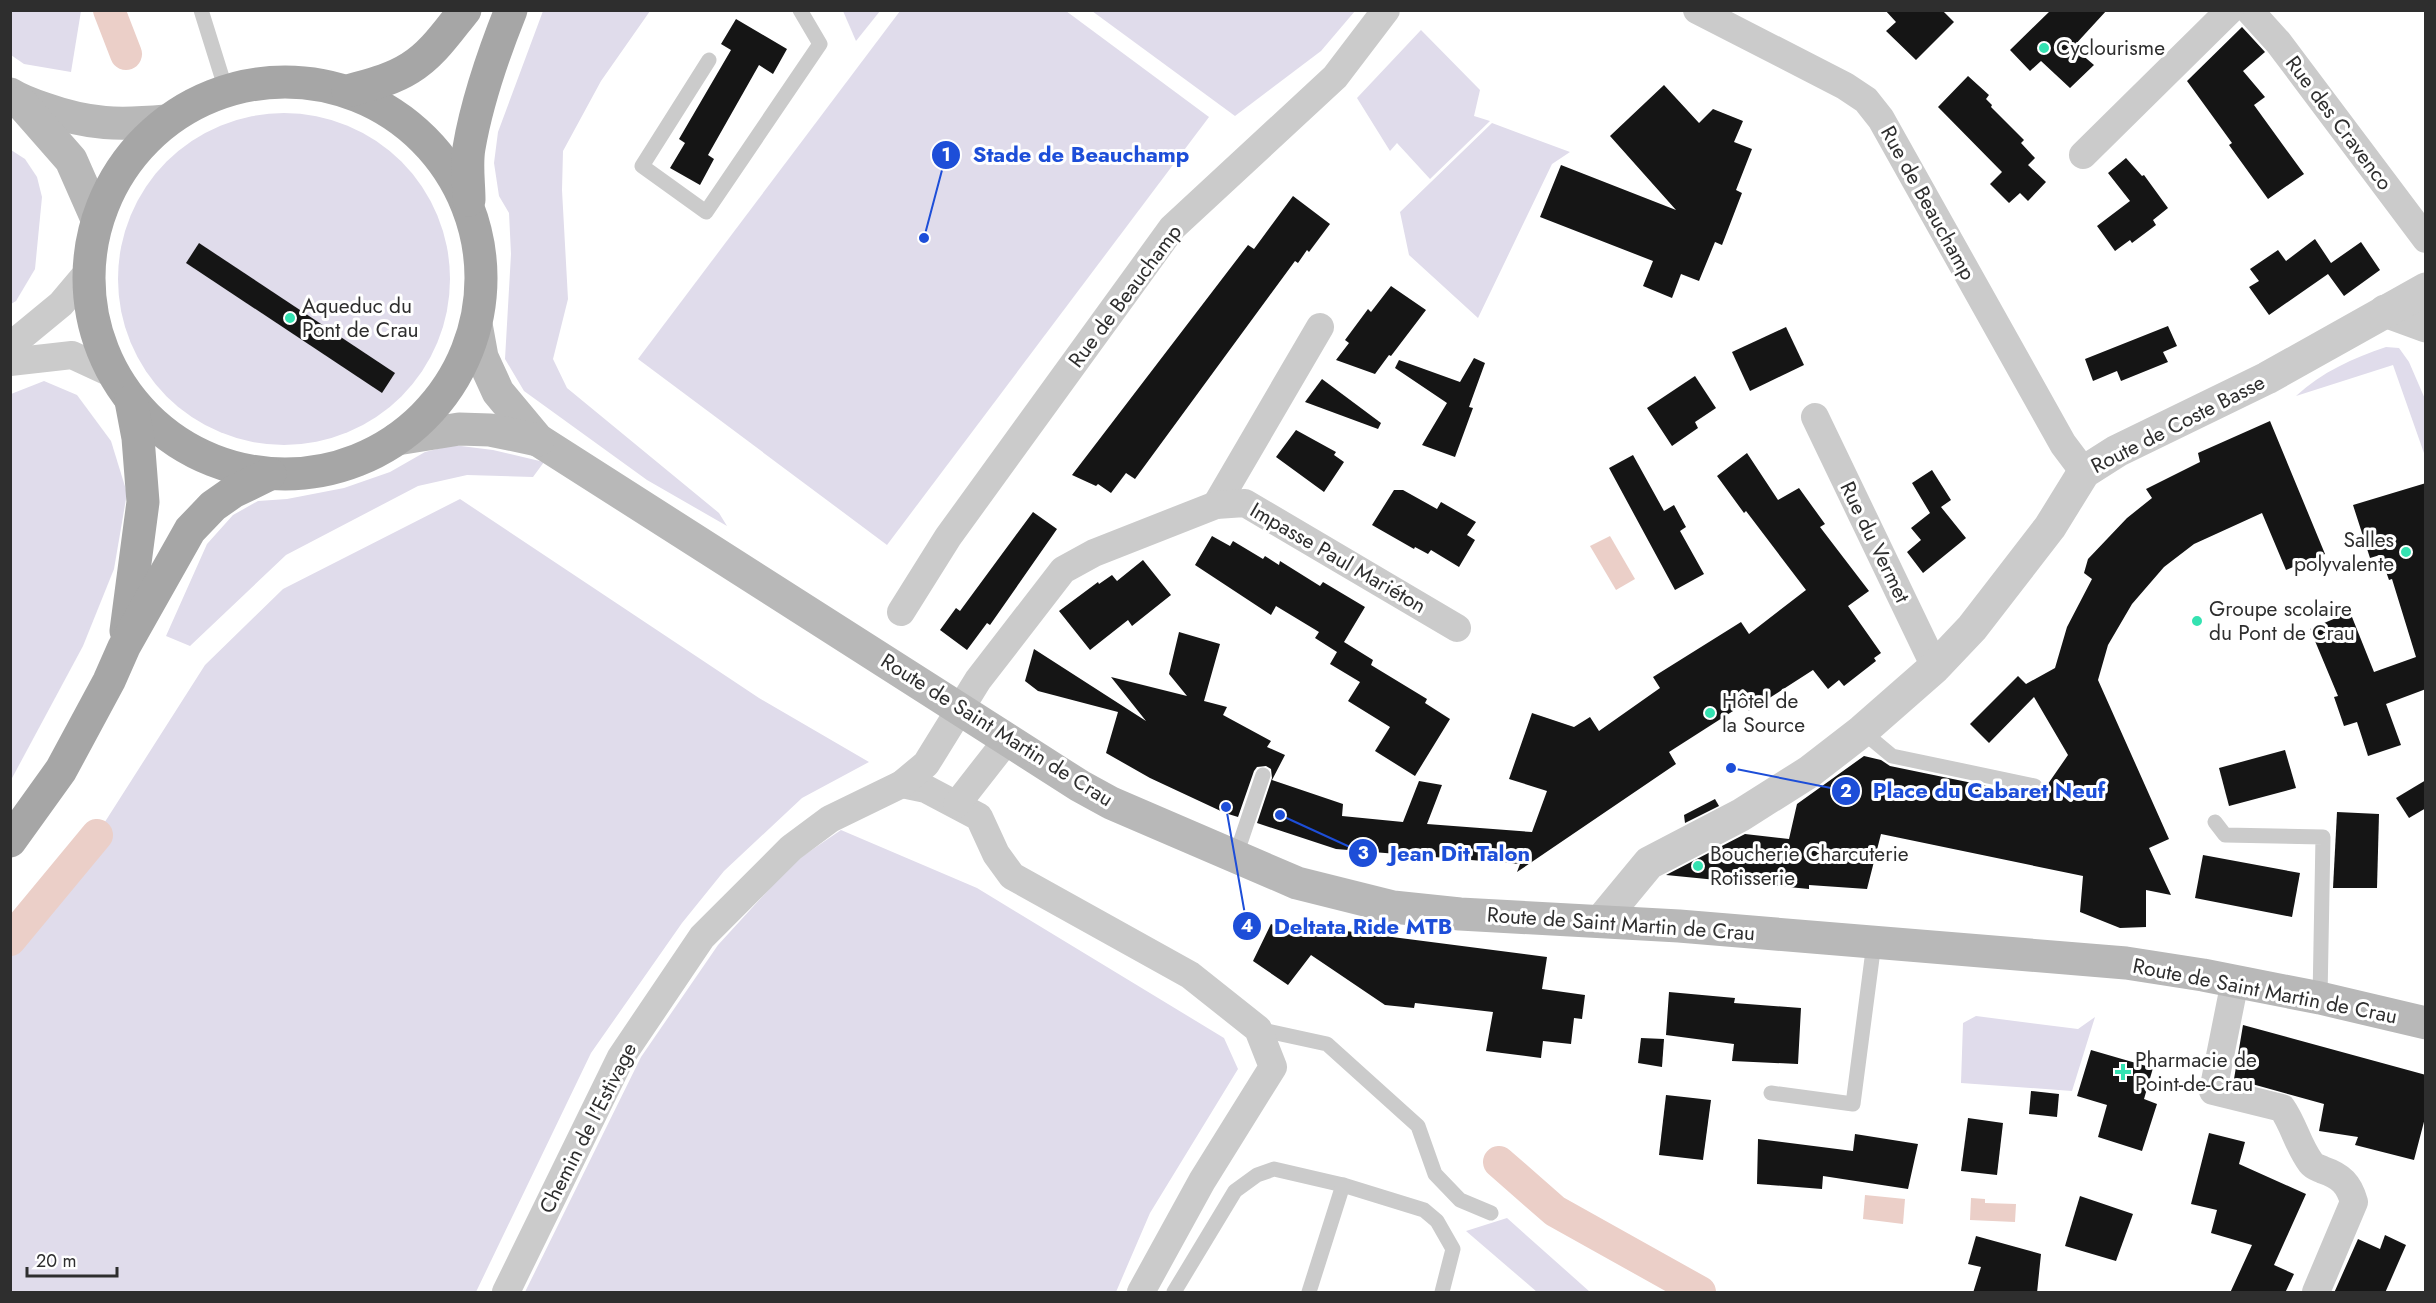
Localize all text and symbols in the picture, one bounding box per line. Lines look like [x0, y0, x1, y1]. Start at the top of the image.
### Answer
place label: Cyclourisme [2056, 33, 2165, 63]
marker: Cyclourisme [2037, 41, 2051, 55]
street label: Rue des Cravenco [2278, 50, 2400, 196]
street label: Rue de Beauchamp [1873, 120, 1983, 286]
callout: Stade de Beauchamp [931, 135, 1202, 175]
text: Stade de Beauchamp [973, 138, 1189, 170]
text: 1 [941, 142, 951, 168]
street label: Rue de Beauchamp [1061, 218, 1189, 374]
place label: Aqueduc du Pont de Crau [302, 291, 419, 345]
marker: Aqueduc du Pont de Crau [283, 311, 297, 325]
street label: Route de Coste Basse [2086, 367, 2270, 481]
street label: Rue du Vermet [1833, 476, 1917, 608]
street label: Impasse Paul Mariéton [1244, 495, 1432, 621]
place label: Salles polyvalente [2294, 525, 2394, 579]
marker: Salles polyvalente [2399, 545, 2413, 559]
place label: Groupe scolaire du Pont de Crau [2209, 594, 2355, 648]
marker: Groupe scolaire du Pont de Crau [2190, 614, 2204, 628]
street label: Route de Saint Martin de Crau [875, 646, 1119, 814]
place label: Hôtel de la Source [1722, 686, 1805, 740]
marker: Hôtel de la Source [1703, 706, 1717, 720]
callout: Place du Cabaret Neuf [1831, 771, 2117, 811]
text: Place du Cabaret Neuf [1873, 774, 2107, 806]
text: 2 [1840, 778, 1852, 804]
callout: Jean Dit Talon [1348, 833, 1542, 873]
text: Jean Dit Talon [1386, 837, 1530, 869]
place label: Boucherie Charcuterie Rotisserie [1710, 839, 1909, 893]
text: 3 [1357, 840, 1369, 866]
marker: Boucherie Charcuterie Rotisserie [1691, 859, 1705, 873]
street label: Route de Saint Martin de Crau [1486, 900, 1756, 948]
callout: Deltata Ride MTB [1232, 906, 1465, 946]
text: Deltata Ride MTB [1274, 910, 1452, 942]
text: 4 [1241, 913, 1253, 939]
street label: Route de Saint Martin de Crau [2130, 951, 2400, 1031]
street label: Chemin de l'Estivage [532, 1037, 644, 1219]
place label: Pharmacie de Point-de-Crau [2135, 1045, 2257, 1099]
marker: Pharmacie de Point-de-Crau [2116, 1065, 2130, 1079]
scale bar [27, 1240, 117, 1278]
text: 20 m [36, 1248, 76, 1274]

